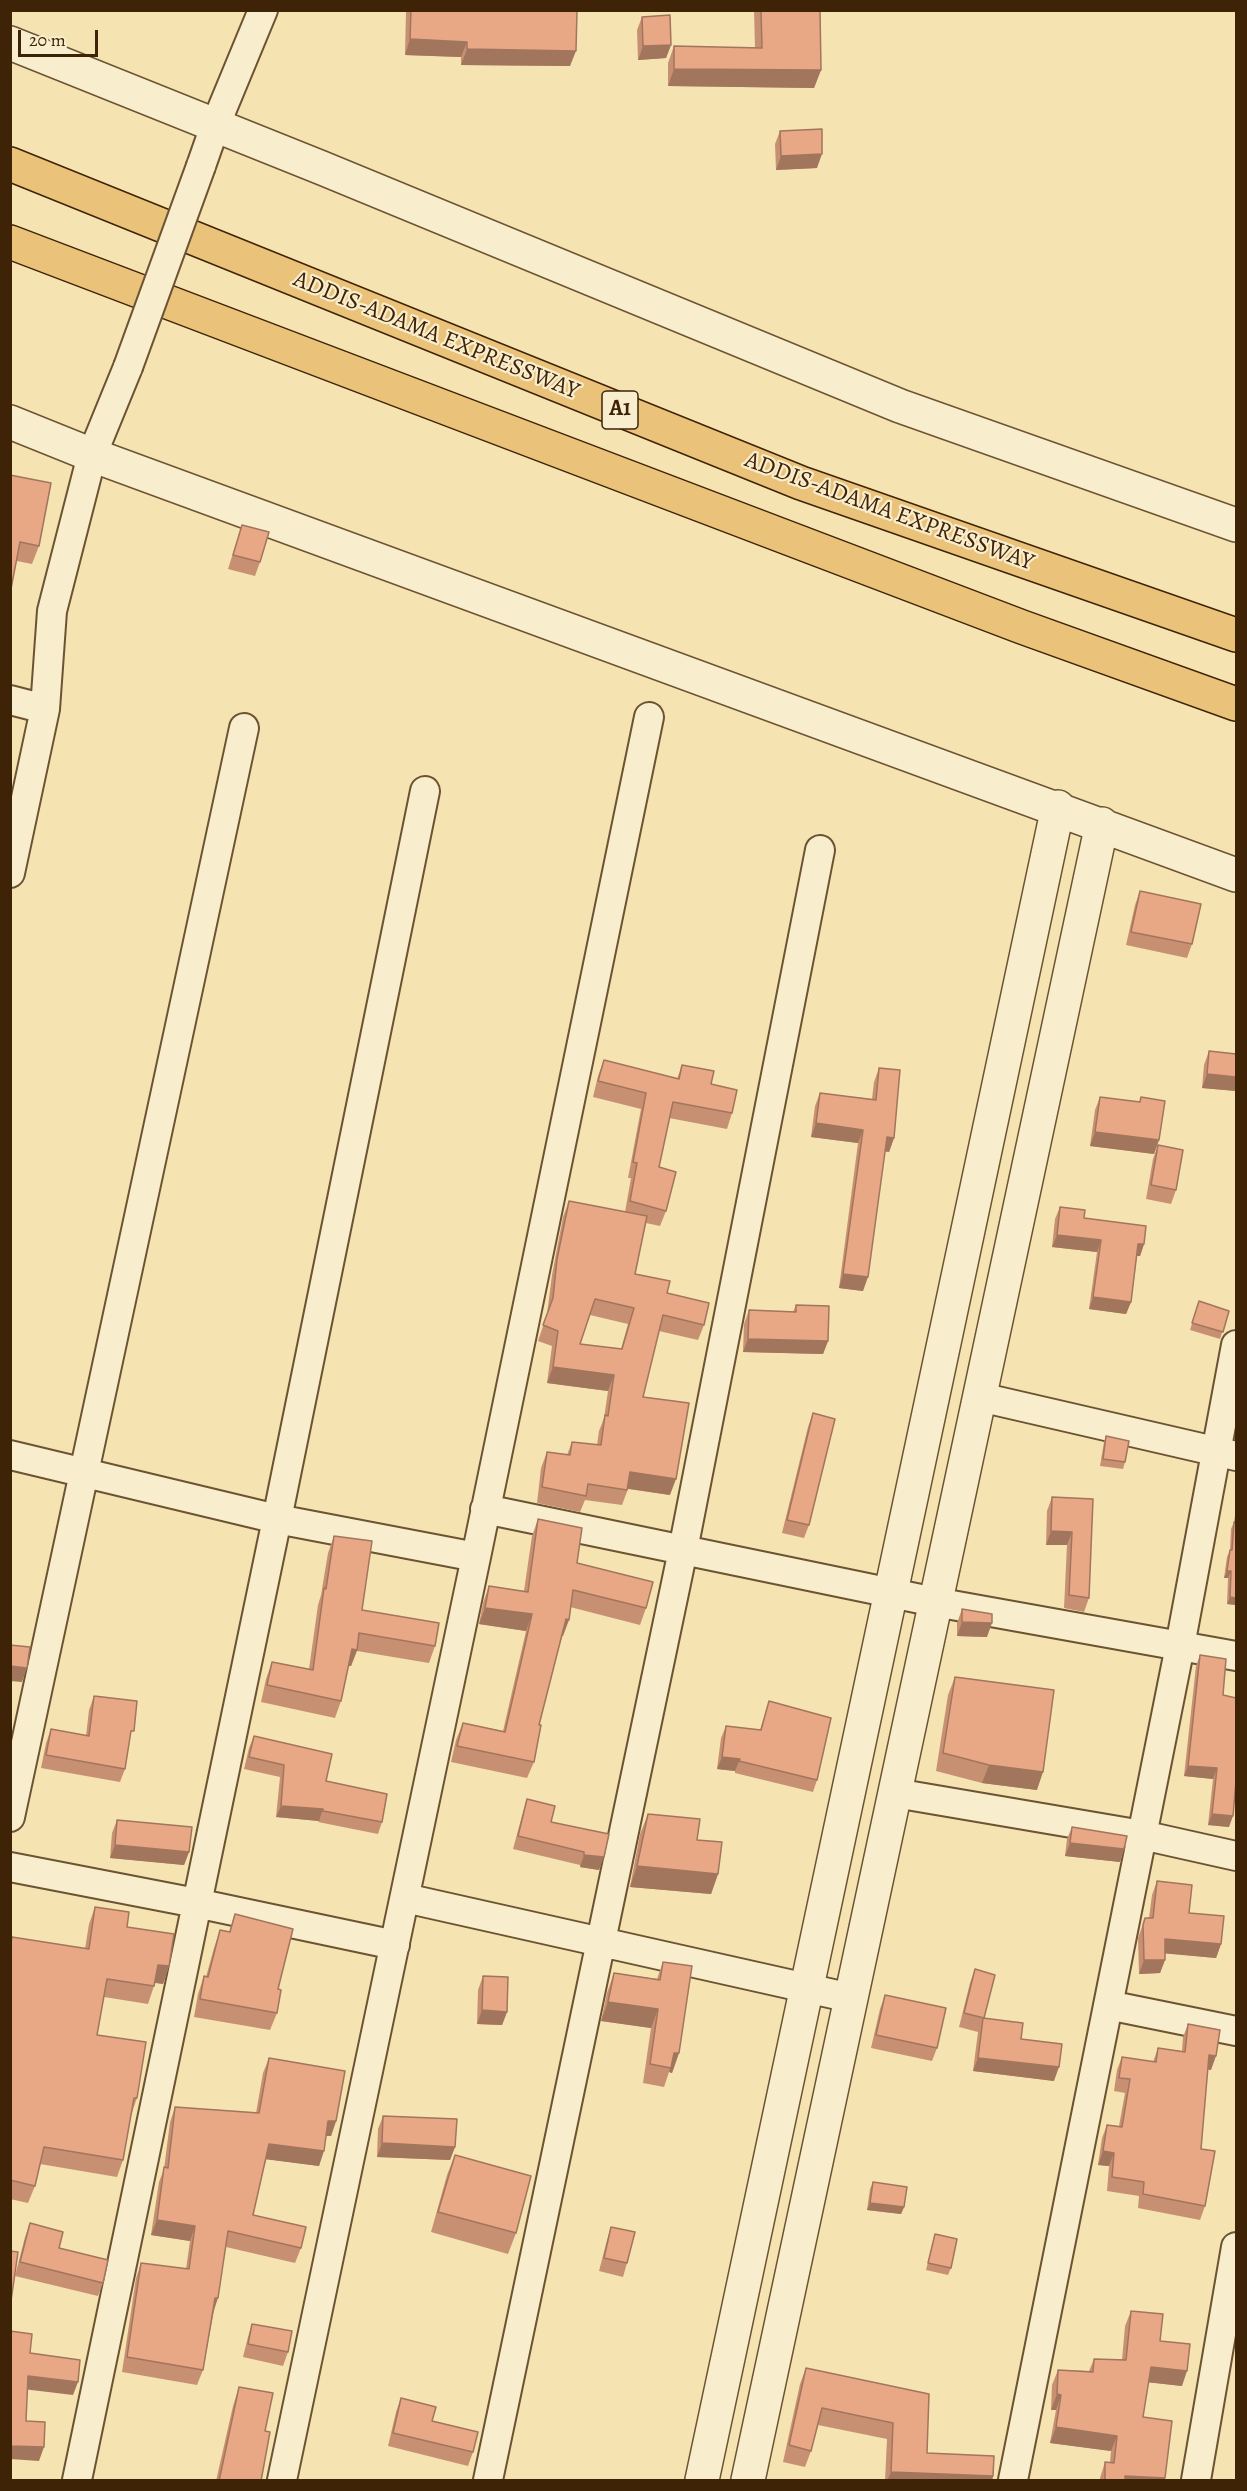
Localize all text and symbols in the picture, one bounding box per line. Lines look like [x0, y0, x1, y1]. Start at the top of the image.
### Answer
scale bar [21, 18, 100, 56]
text: 20 m [29, 28, 66, 52]
street label: ADDIS-ADAMA EXPRESSWAY [289, 265, 583, 407]
road number: A1 [602, 391, 638, 429]
street label: ADDIS-ADAMA EXPRESSWAY [740, 446, 1038, 578]

